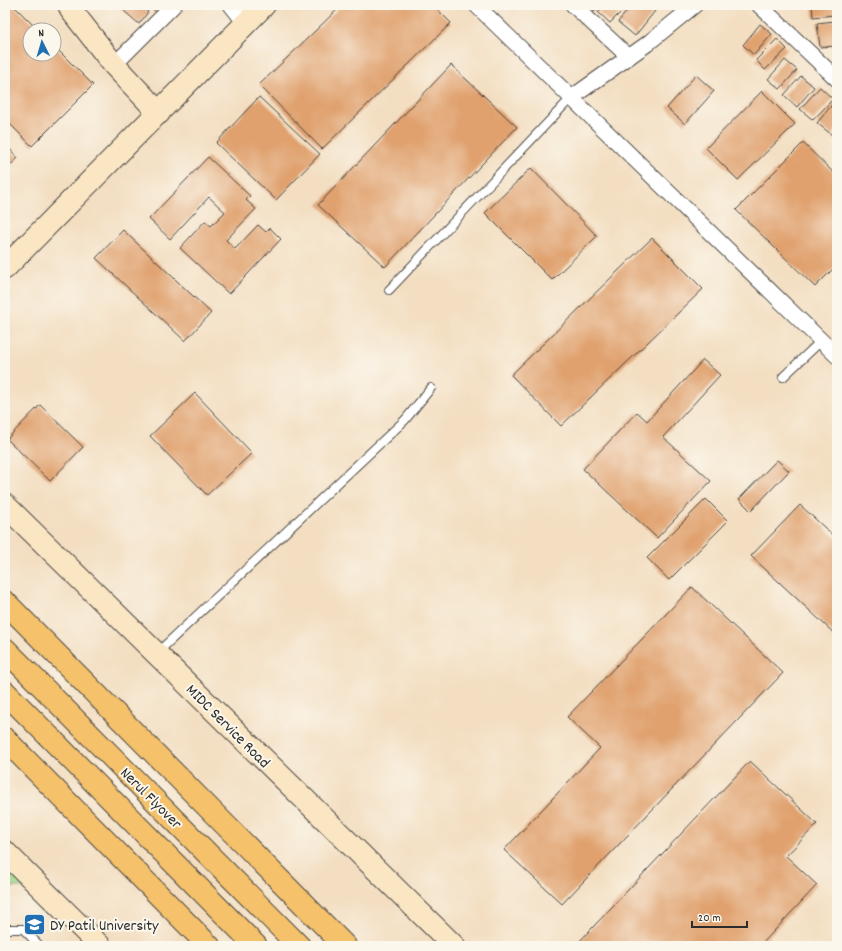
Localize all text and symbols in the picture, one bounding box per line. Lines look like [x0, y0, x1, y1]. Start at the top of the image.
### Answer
north arrow [22, 22, 62, 62]
text: N [38, 26, 45, 42]
street label: MIDC Service Road [180, 679, 275, 774]
street label: Nerul Flyover [114, 763, 186, 835]
scale bar [692, 903, 747, 929]
text: 20 m [698, 910, 721, 927]
school or university icon: DY Patil University [22, 911, 48, 937]
place label: DY Patil University [50, 915, 159, 938]

